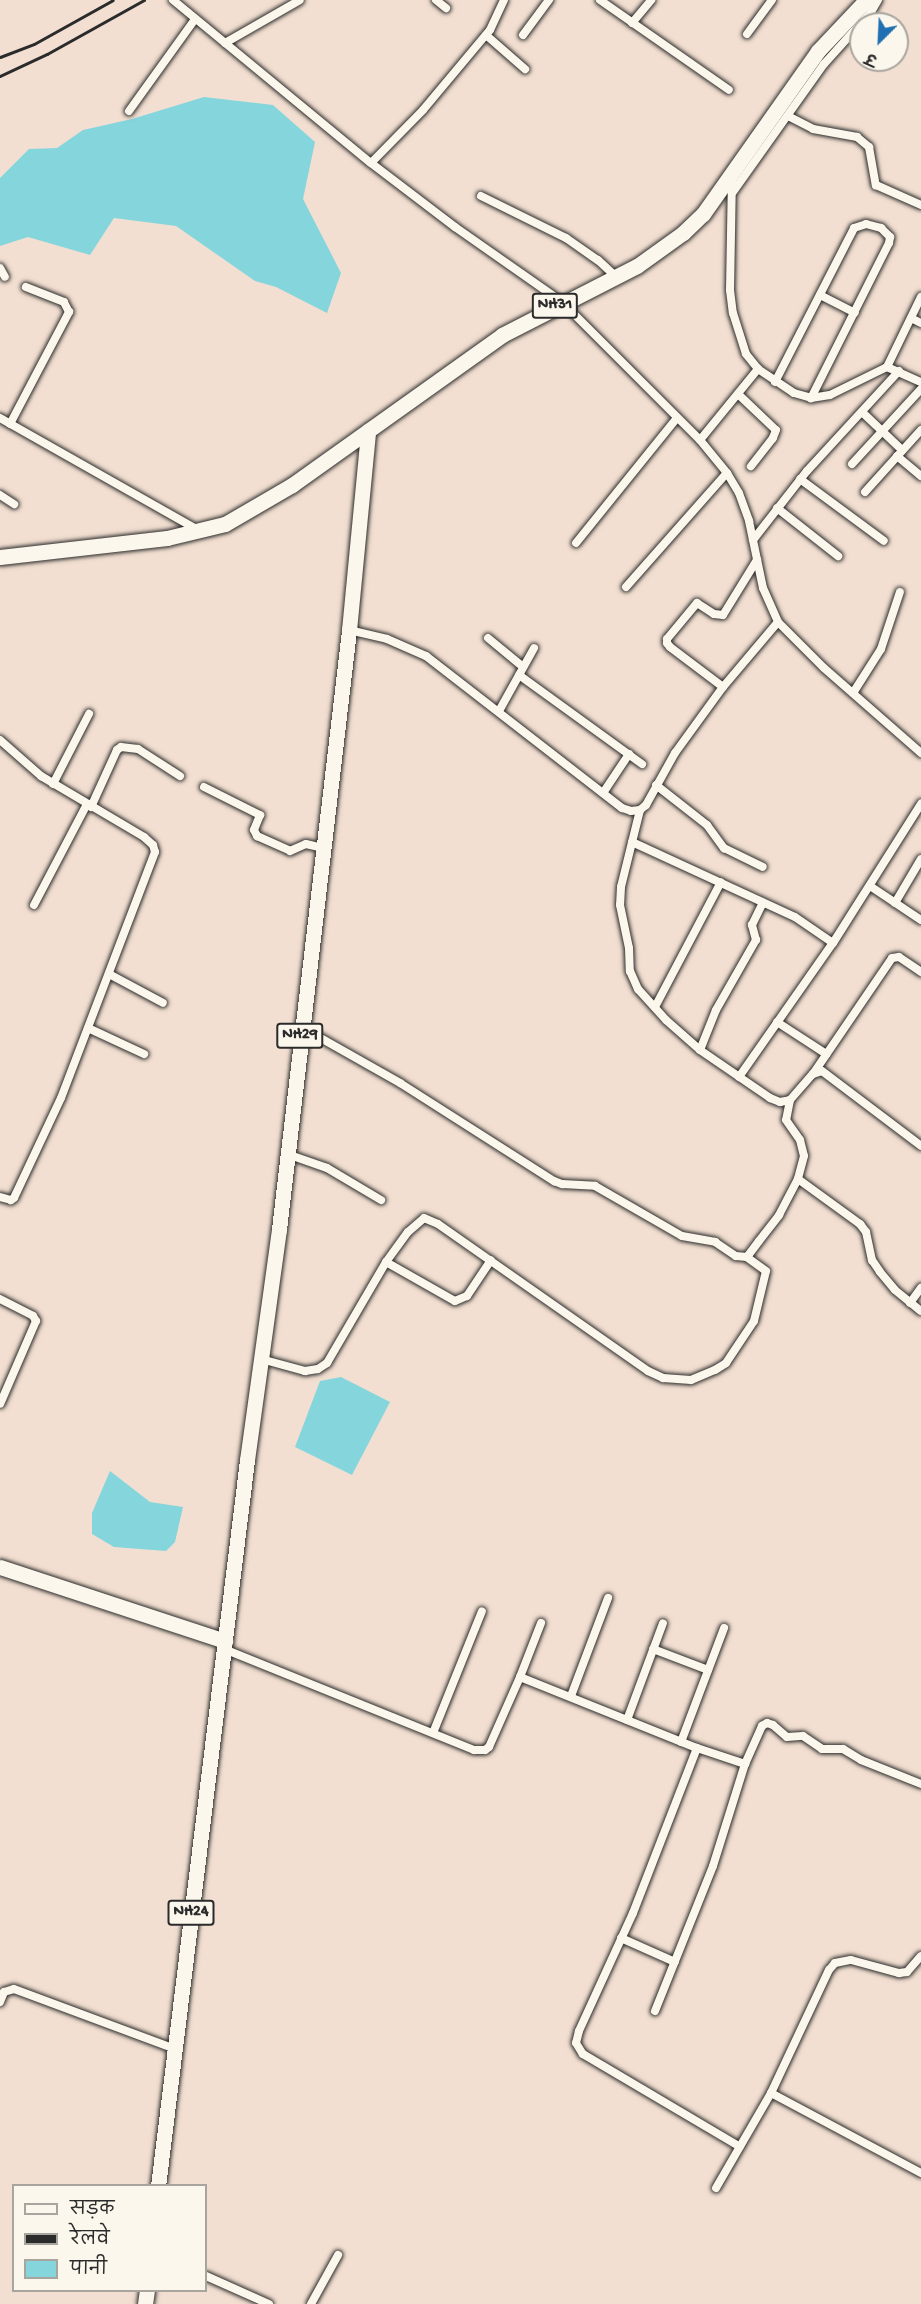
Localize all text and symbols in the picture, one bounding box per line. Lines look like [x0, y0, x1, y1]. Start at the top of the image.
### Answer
north arrow [849, 12, 909, 72]
text: उ [864, 46, 881, 68]
road number: NH31 [531, 293, 579, 319]
road number: NH29 [276, 1023, 324, 1049]
road number: NH24 [167, 1900, 215, 1926]
legend [12, 2184, 207, 2292]
text: सड़क [70, 2200, 114, 2221]
text: रेलवे [70, 2230, 110, 2251]
text: पानी [70, 2260, 107, 2281]

